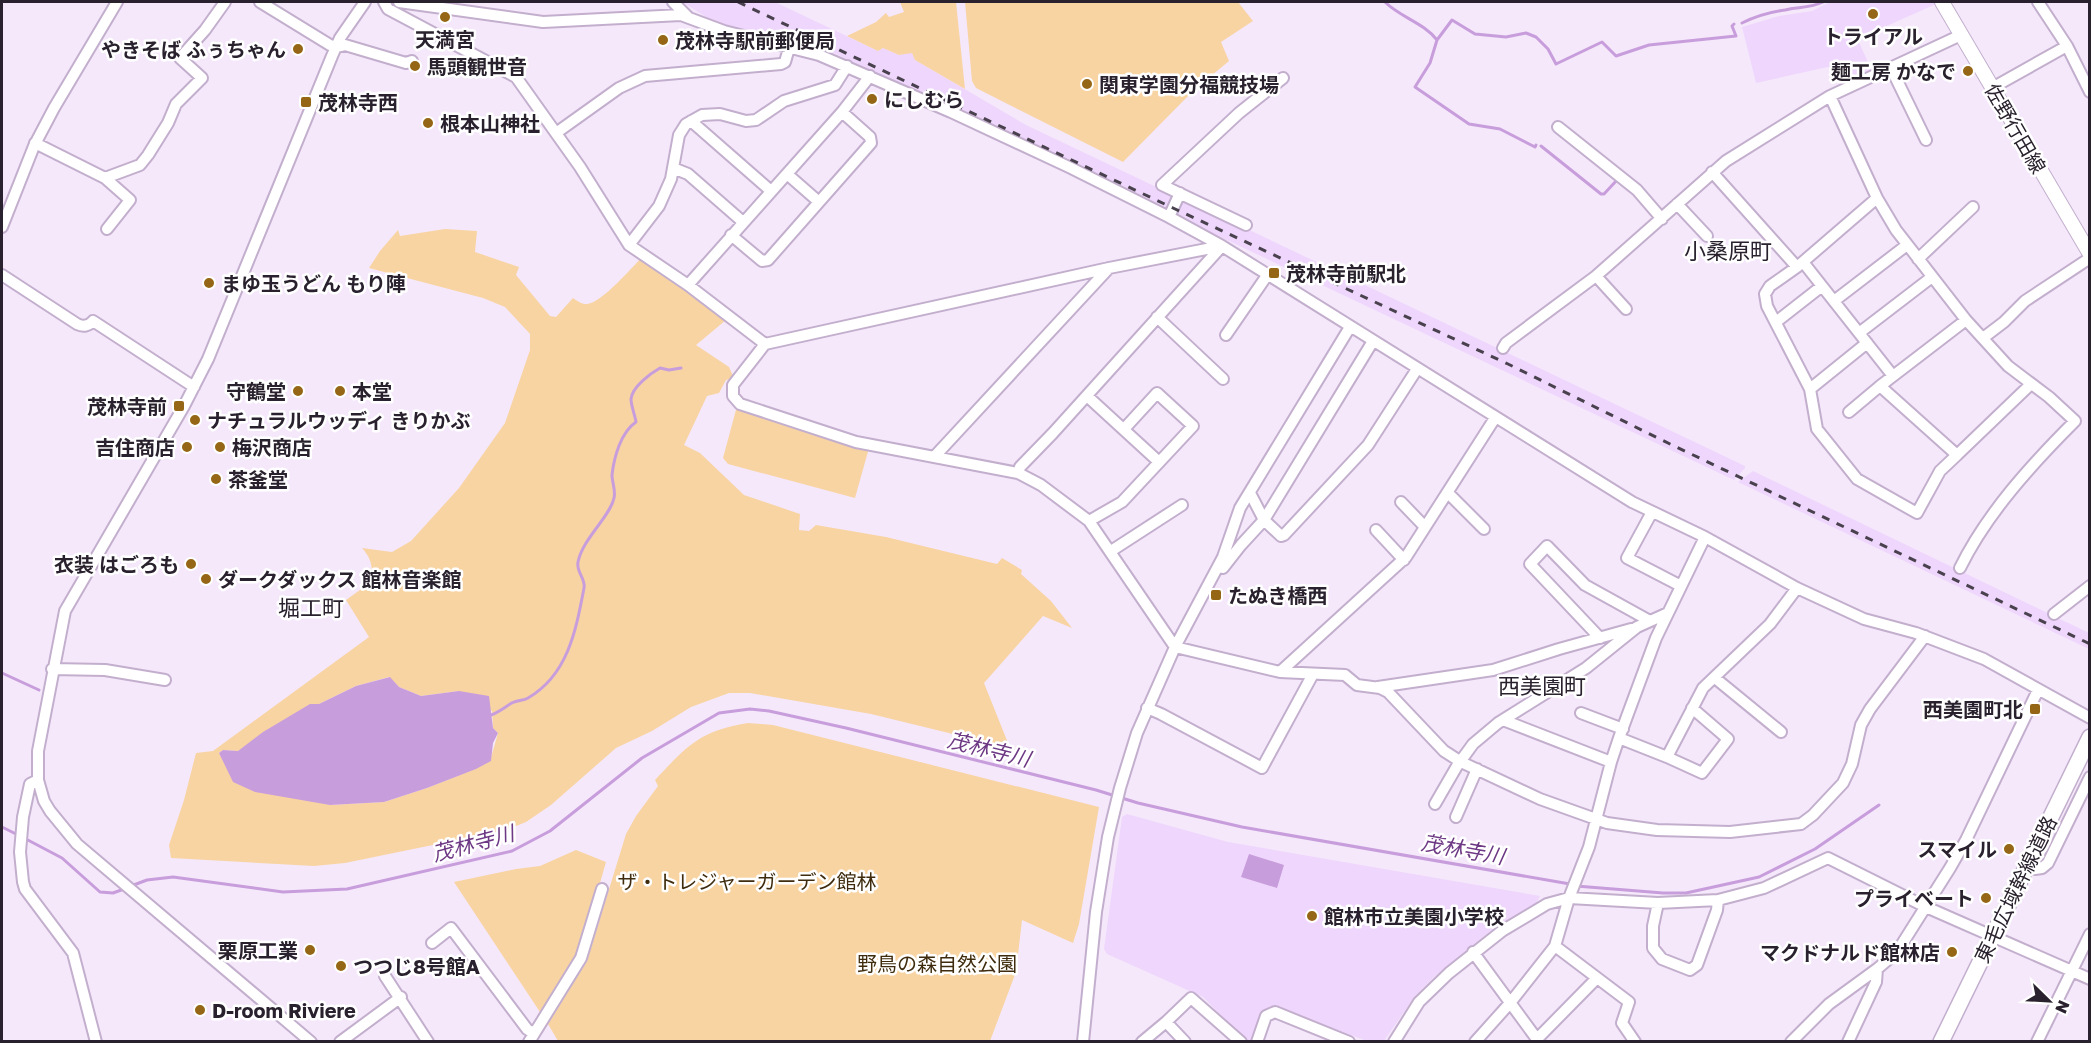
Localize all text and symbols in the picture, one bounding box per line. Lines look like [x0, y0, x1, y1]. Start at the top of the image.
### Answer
marker: トライアル [1866, 7, 1880, 21]
marker: 天満宮 [438, 10, 452, 24]
place label: トライアル [1823, 24, 1923, 48]
place label: 天満宮 [415, 27, 475, 51]
place label: 茂林寺駅前郵便局 [675, 28, 835, 52]
marker: 茂林寺駅前郵便局 [656, 33, 670, 47]
place label: やきそば ふぅちゃん [101, 37, 286, 61]
marker: やきそば ふぅちゃん [291, 42, 305, 56]
place label: 馬頭観世音 [427, 54, 527, 78]
marker: 馬頭観世音 [408, 59, 422, 73]
place label: 麺工房 かなで [1831, 59, 1956, 83]
marker: 麺工房 かなで [1961, 64, 1975, 78]
place label: 関東学園分福競技場 [1099, 72, 1279, 96]
marker: 関東学園分福競技場 [1080, 77, 1094, 91]
street label: 佐野行田線 [1981, 79, 2051, 177]
place label: にしむら [884, 87, 964, 111]
place label: 茂林寺西 [318, 90, 398, 114]
marker: にしむら [865, 92, 879, 106]
marker: 茂林寺西 [299, 95, 313, 109]
place label: 根本山神社 [440, 111, 540, 135]
marker: 根本山神社 [421, 116, 435, 130]
district label: 小桑原町 [1684, 237, 1772, 264]
place label: 茂林寺前駅北 [1286, 261, 1406, 285]
marker: 茂林寺前駅北 [1267, 266, 1281, 280]
place label: まゆ玉うどん もり陣 [221, 271, 406, 295]
marker: まゆ玉うどん もり陣 [202, 276, 216, 290]
place label: 守鶴堂 [226, 379, 286, 403]
place label: 本堂 [352, 379, 392, 403]
marker: 守鶴堂 [291, 384, 305, 398]
marker: 本堂 [333, 384, 347, 398]
place label: 茂林寺前 [87, 394, 167, 418]
marker: 茂林寺前 [172, 399, 186, 413]
place label: ナチュラルウッディ きりかぶ [207, 408, 471, 432]
marker: ナチュラルウッディ きりかぶ [188, 413, 202, 427]
place label: 吉住商店 [95, 435, 175, 459]
place label: 梅沢商店 [232, 435, 312, 459]
marker: 吉住商店 [180, 440, 194, 454]
marker: 梅沢商店 [213, 440, 227, 454]
place label: 茶釜堂 [228, 467, 288, 491]
marker: 茶釜堂 [209, 472, 223, 486]
place label: 衣装 はごろも [54, 552, 179, 576]
marker: 衣装 はごろも [184, 557, 198, 571]
place label: ダークダックス 館林音楽館 [218, 567, 462, 591]
marker: ダークダックス 館林音楽館 [199, 572, 213, 586]
place label: たぬき橋西 [1228, 583, 1328, 607]
marker: たぬき橋西 [1209, 588, 1223, 602]
district label: 堀工町 [278, 594, 344, 621]
district label: 西美園町 [1498, 672, 1586, 699]
place label: 西美園町北 [1923, 697, 2023, 721]
marker: 西美園町北 [2028, 702, 2042, 716]
water label: 茂林寺川 [945, 726, 1035, 772]
street label: 東毛広域幹線道路 [1969, 812, 2061, 966]
water label: 茂林寺川 [429, 819, 519, 866]
water label: 茂林寺川 [1419, 829, 1509, 869]
place label: スマイル [1918, 837, 1997, 861]
marker: スマイル [2002, 842, 2016, 856]
park label: ザ・トレジャーガーデン館林 [618, 869, 877, 893]
place label: プライベート [1854, 886, 1974, 910]
marker: プライベート [1979, 891, 1993, 905]
place label: 館林市立美園小学校 [1324, 904, 1504, 928]
marker: 館林市立美園小学校 [1305, 909, 1319, 923]
place label: 栗原工業 [218, 938, 298, 962]
place label: マクドナルド館林店 [1760, 940, 1940, 964]
marker: 栗原工業 [303, 943, 317, 957]
marker: マクドナルド館林店 [1945, 945, 1959, 959]
park label: 野鳥の森自然公園 [857, 951, 1017, 975]
place label: つつじ8号館A [353, 954, 480, 978]
marker: つつじ8号館A [334, 959, 348, 973]
north arrow [2019, 971, 2079, 1031]
text: N [2051, 997, 2074, 1017]
place label: D-room Riviere [212, 998, 356, 1022]
marker: D-room Riviere [193, 1003, 207, 1017]

